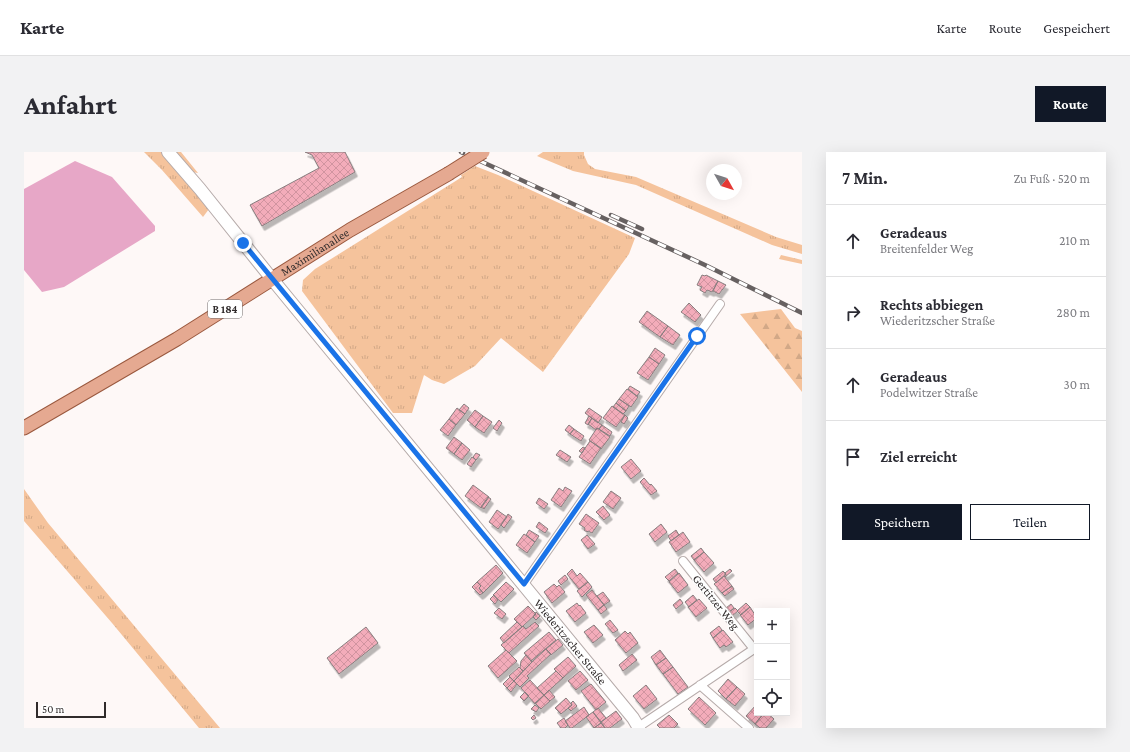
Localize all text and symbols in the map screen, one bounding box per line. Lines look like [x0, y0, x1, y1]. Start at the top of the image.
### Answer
text: Karte [20, 17, 64, 38]
text: Karte [937, 20, 967, 36]
text: Route [989, 20, 1021, 36]
text: Gespeichert [1043, 20, 1110, 36]
button: Route [1035, 86, 1106, 122]
text: Anfahrt [24, 89, 117, 120]
north arrow [706, 164, 742, 200]
text: 7 Min. [842, 169, 888, 188]
text: Zu Fuß · 520 m [1013, 171, 1090, 186]
street label: Maximilianallee [278, 225, 352, 279]
text: Geradeaus [880, 225, 947, 241]
icon: ahead [842, 230, 864, 252]
text: 210 m [1059, 233, 1090, 248]
route end [234, 234, 252, 252]
text: Breitenfelder Weg [880, 241, 973, 256]
text: Rechts abbiegen [880, 297, 983, 313]
road number: B 184 [208, 300, 242, 318]
icon: right [842, 302, 864, 324]
text: 280 m [1057, 305, 1090, 320]
text: Wiederitzscher Straße [880, 313, 995, 328]
route start [688, 327, 706, 345]
text: Geradeaus [880, 369, 947, 385]
icon: ahead [842, 374, 864, 396]
text: 30 m [1064, 377, 1090, 392]
text: Podelwitzer Straße [880, 385, 978, 400]
icon: arrive [842, 446, 864, 468]
text: Ziel erreicht [880, 449, 957, 465]
button: Speichern [842, 504, 962, 540]
button: Teilen [970, 504, 1090, 540]
street label: Gertitzer Weg [690, 572, 743, 632]
street label: Wiederitzscher Straße [531, 596, 610, 687]
map controls [754, 608, 790, 716]
button: + [754, 608, 790, 644]
button: − [754, 644, 790, 680]
button: locate [754, 680, 790, 716]
scale bar [36, 700, 106, 719]
text: 50 m [42, 703, 64, 715]

